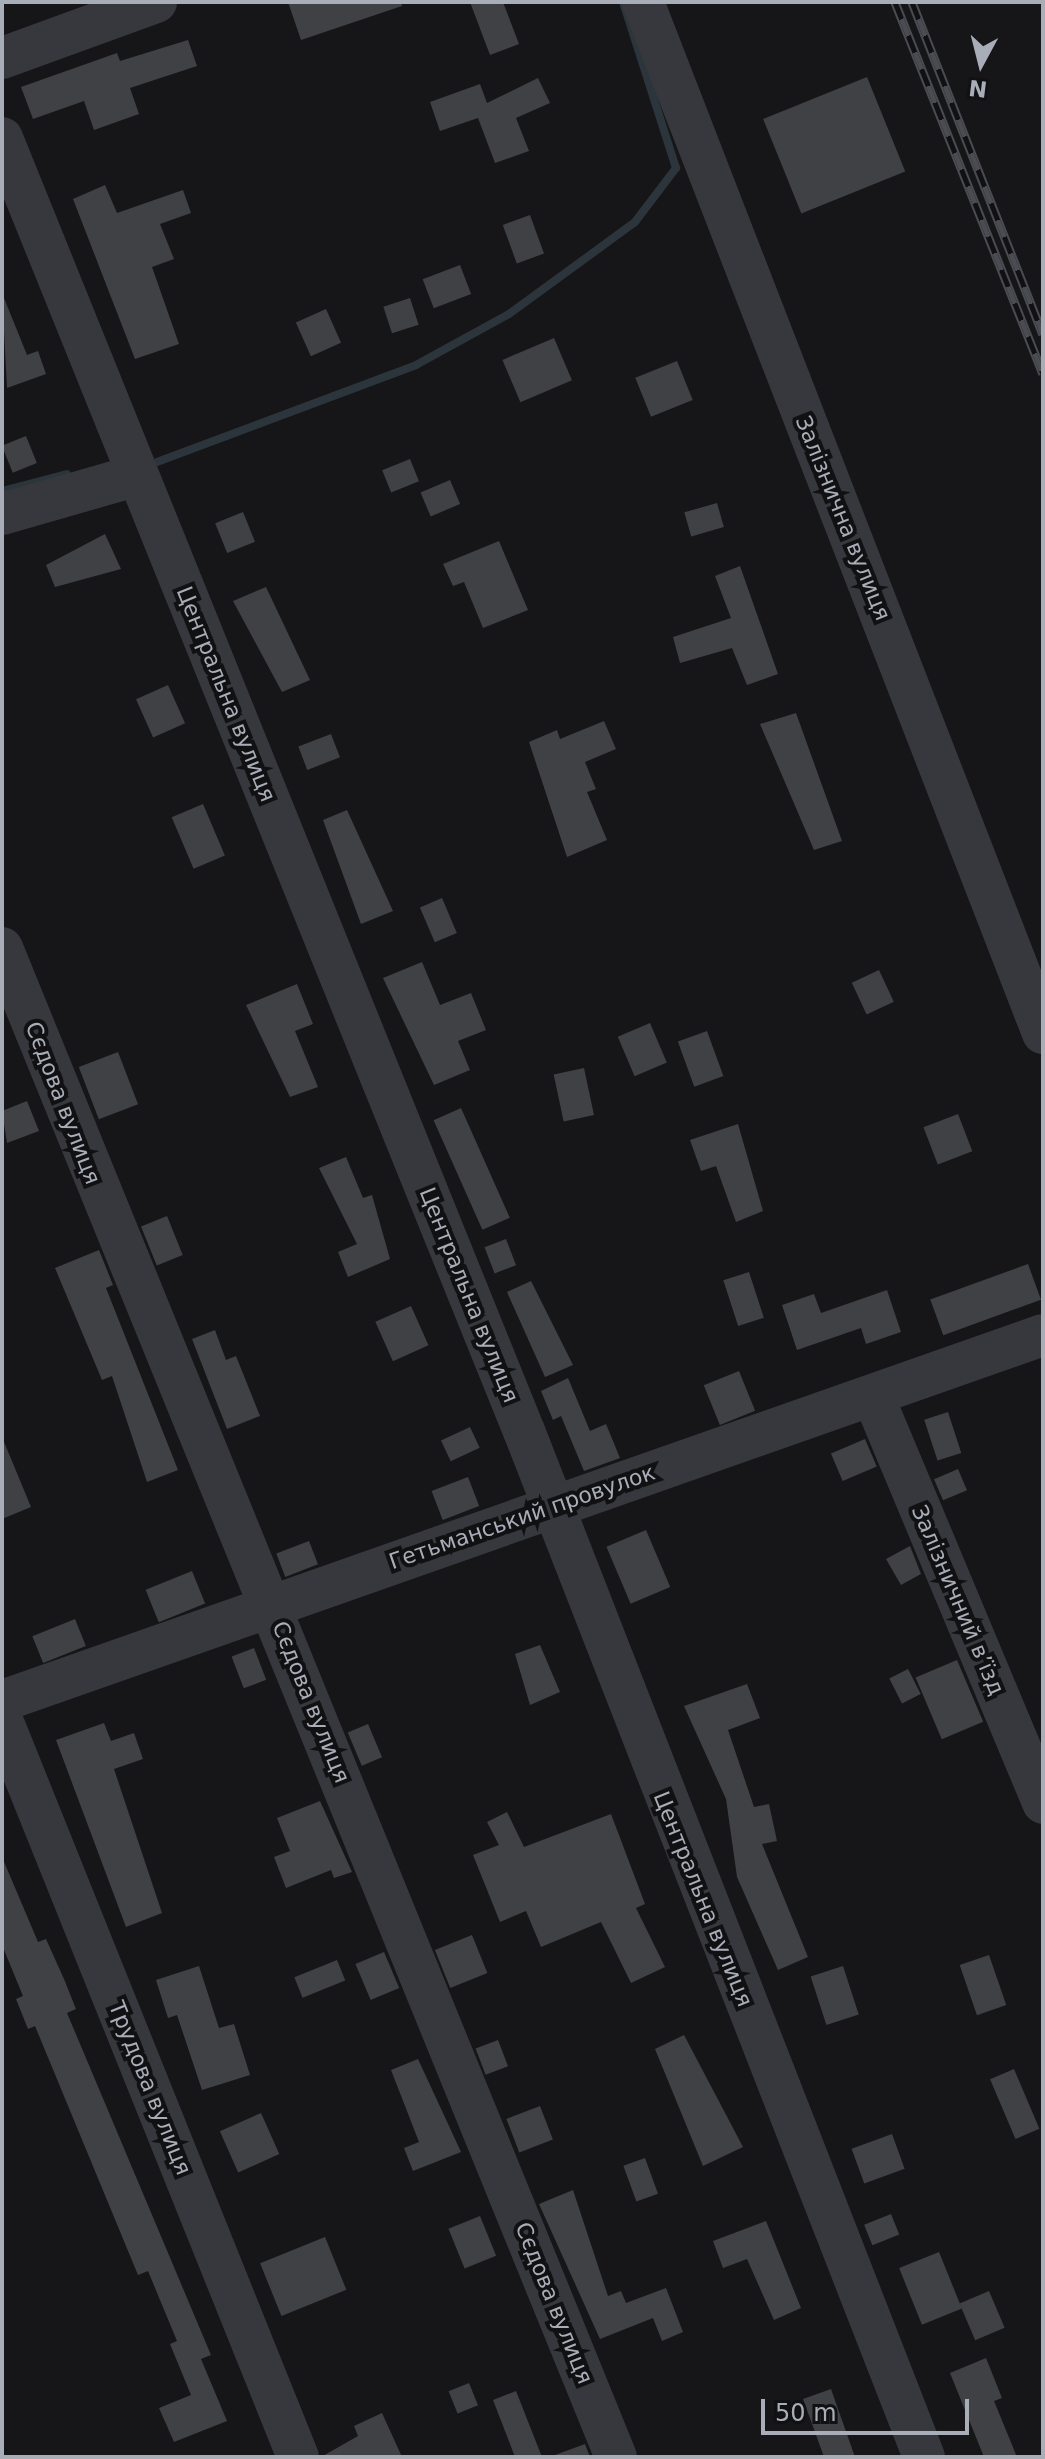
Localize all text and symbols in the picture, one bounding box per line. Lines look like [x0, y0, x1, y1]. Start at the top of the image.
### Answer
north arrow [941, 24, 1021, 104]
text: N [967, 75, 989, 102]
street label: Залізнична вулиця [790, 412, 896, 624]
street label: Центральна вулиця [171, 583, 281, 805]
street label: Сєдова вулиця [20, 1018, 106, 1188]
street label: Центральна вулиця [414, 1184, 524, 1406]
street label: Гетьманський провулок [385, 1459, 659, 1575]
street label: Залізничний в’їзд [906, 1501, 1010, 1699]
street label: Сєдова вулиця [267, 1617, 355, 1787]
street label: Центральна вулиця [648, 1788, 758, 2010]
street label: Трудова вулиця [103, 1997, 197, 2179]
street label: Сєдова вулиця [510, 2218, 598, 2388]
scale bar [765, 2383, 973, 2433]
text: 50 m [775, 2399, 837, 2427]

